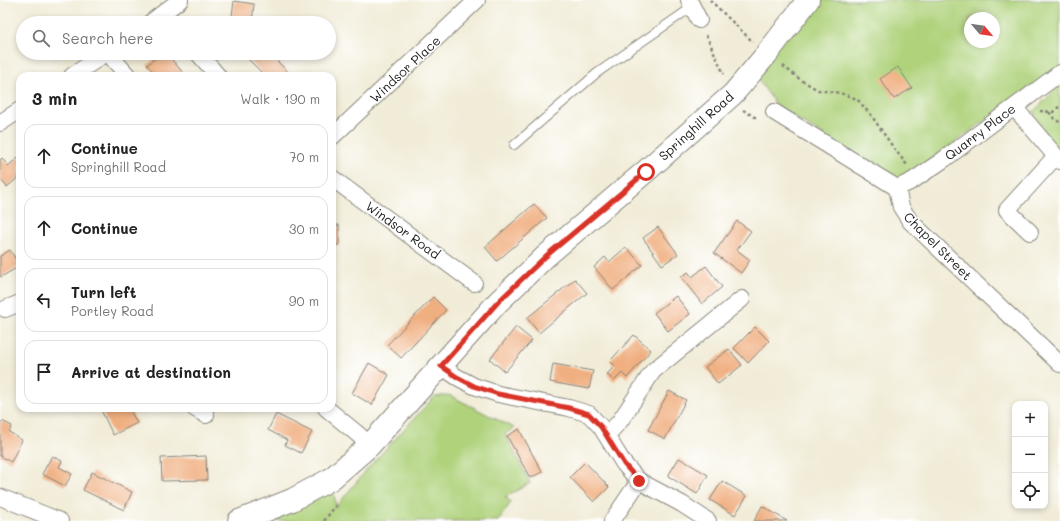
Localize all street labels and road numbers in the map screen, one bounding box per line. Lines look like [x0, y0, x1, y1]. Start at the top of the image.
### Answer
street label: Windsor Place [366, 32, 444, 106]
street label: Springhill Road [655, 88, 737, 164]
street label: Quarry Place [941, 99, 1019, 164]
street label: Windsor Road [363, 197, 444, 262]
street label: Chapel Street [901, 208, 976, 284]

